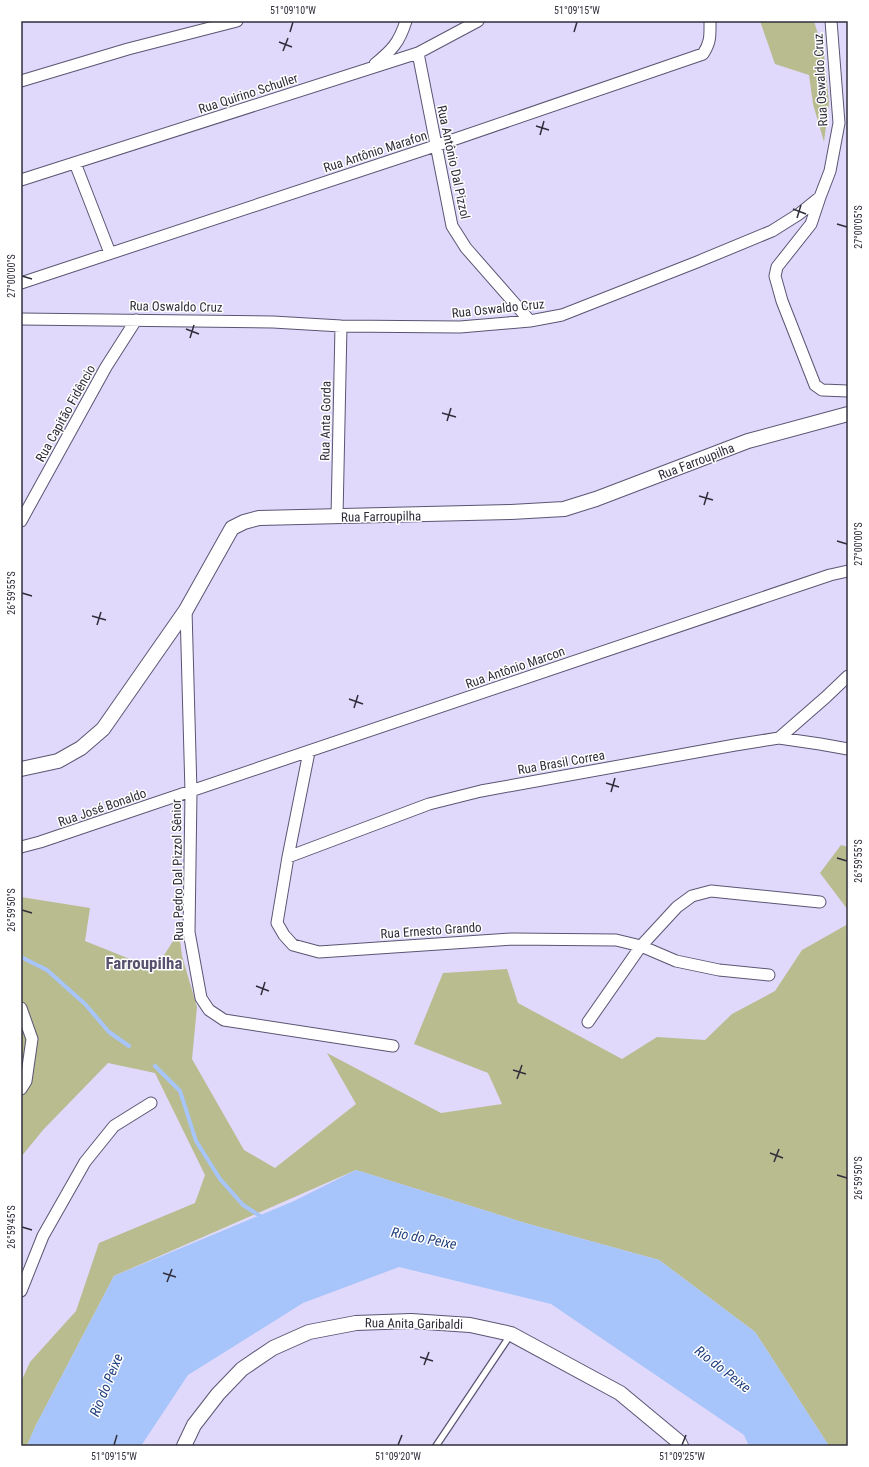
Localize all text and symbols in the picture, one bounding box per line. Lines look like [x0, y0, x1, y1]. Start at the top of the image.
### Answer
text: 51°09'10"W [270, 5, 316, 16]
text: 51°09'15"W [554, 5, 600, 16]
street label: Rua Oswaldo Cruz [811, 33, 830, 127]
street label: Rua Quirino Schuller [197, 70, 300, 117]
street label: Rua Antônio Dal Pizzol [434, 104, 473, 220]
street label: Rua Antônio Marafon [321, 128, 429, 175]
text: 27°00'05"S [853, 205, 864, 249]
text: 27°00'00"S [6, 254, 17, 298]
street label: Rua Oswaldo Cruz [451, 296, 545, 321]
street label: Rua Oswaldo Cruz [129, 298, 223, 315]
street label: Rua Capitão Fidêncio [33, 362, 98, 464]
street label: Rua Anta Gorda [317, 381, 334, 461]
street label: Rua Farroupilha [656, 440, 736, 483]
street label: Rua Farroupilha [341, 508, 421, 525]
text: 27°00'00"S [853, 522, 864, 566]
text: 26°59'55"S [6, 571, 17, 615]
street label: Rua Antônio Marcon [464, 643, 567, 691]
street label: Rua Brasil Correa [516, 747, 606, 778]
street label: Rua José Bonaldo [56, 785, 148, 830]
street label: Rua Pedro Dal Pizzol Sênior [169, 799, 186, 941]
text: 26°59'55"S [853, 839, 864, 883]
text: 26°59'50"S [6, 888, 17, 932]
street label: Rua Ernesto Grando [380, 919, 482, 942]
district label: Farroupilha [106, 953, 182, 973]
text: 26°59'50"S [853, 1156, 864, 1200]
text: 26°59'45"S [6, 1205, 17, 1249]
water label: Rio do Peixe [390, 1224, 458, 1252]
street label: Rua Anita Garibaldi [365, 1315, 463, 1332]
water label: Rio do Peixe [692, 1342, 754, 1396]
water label: Rio do Peixe [86, 1351, 126, 1419]
text: 51°09'15"W [91, 1451, 137, 1462]
text: 51°09'20"W [375, 1451, 421, 1462]
text: 51°09'25"W [659, 1451, 705, 1462]

